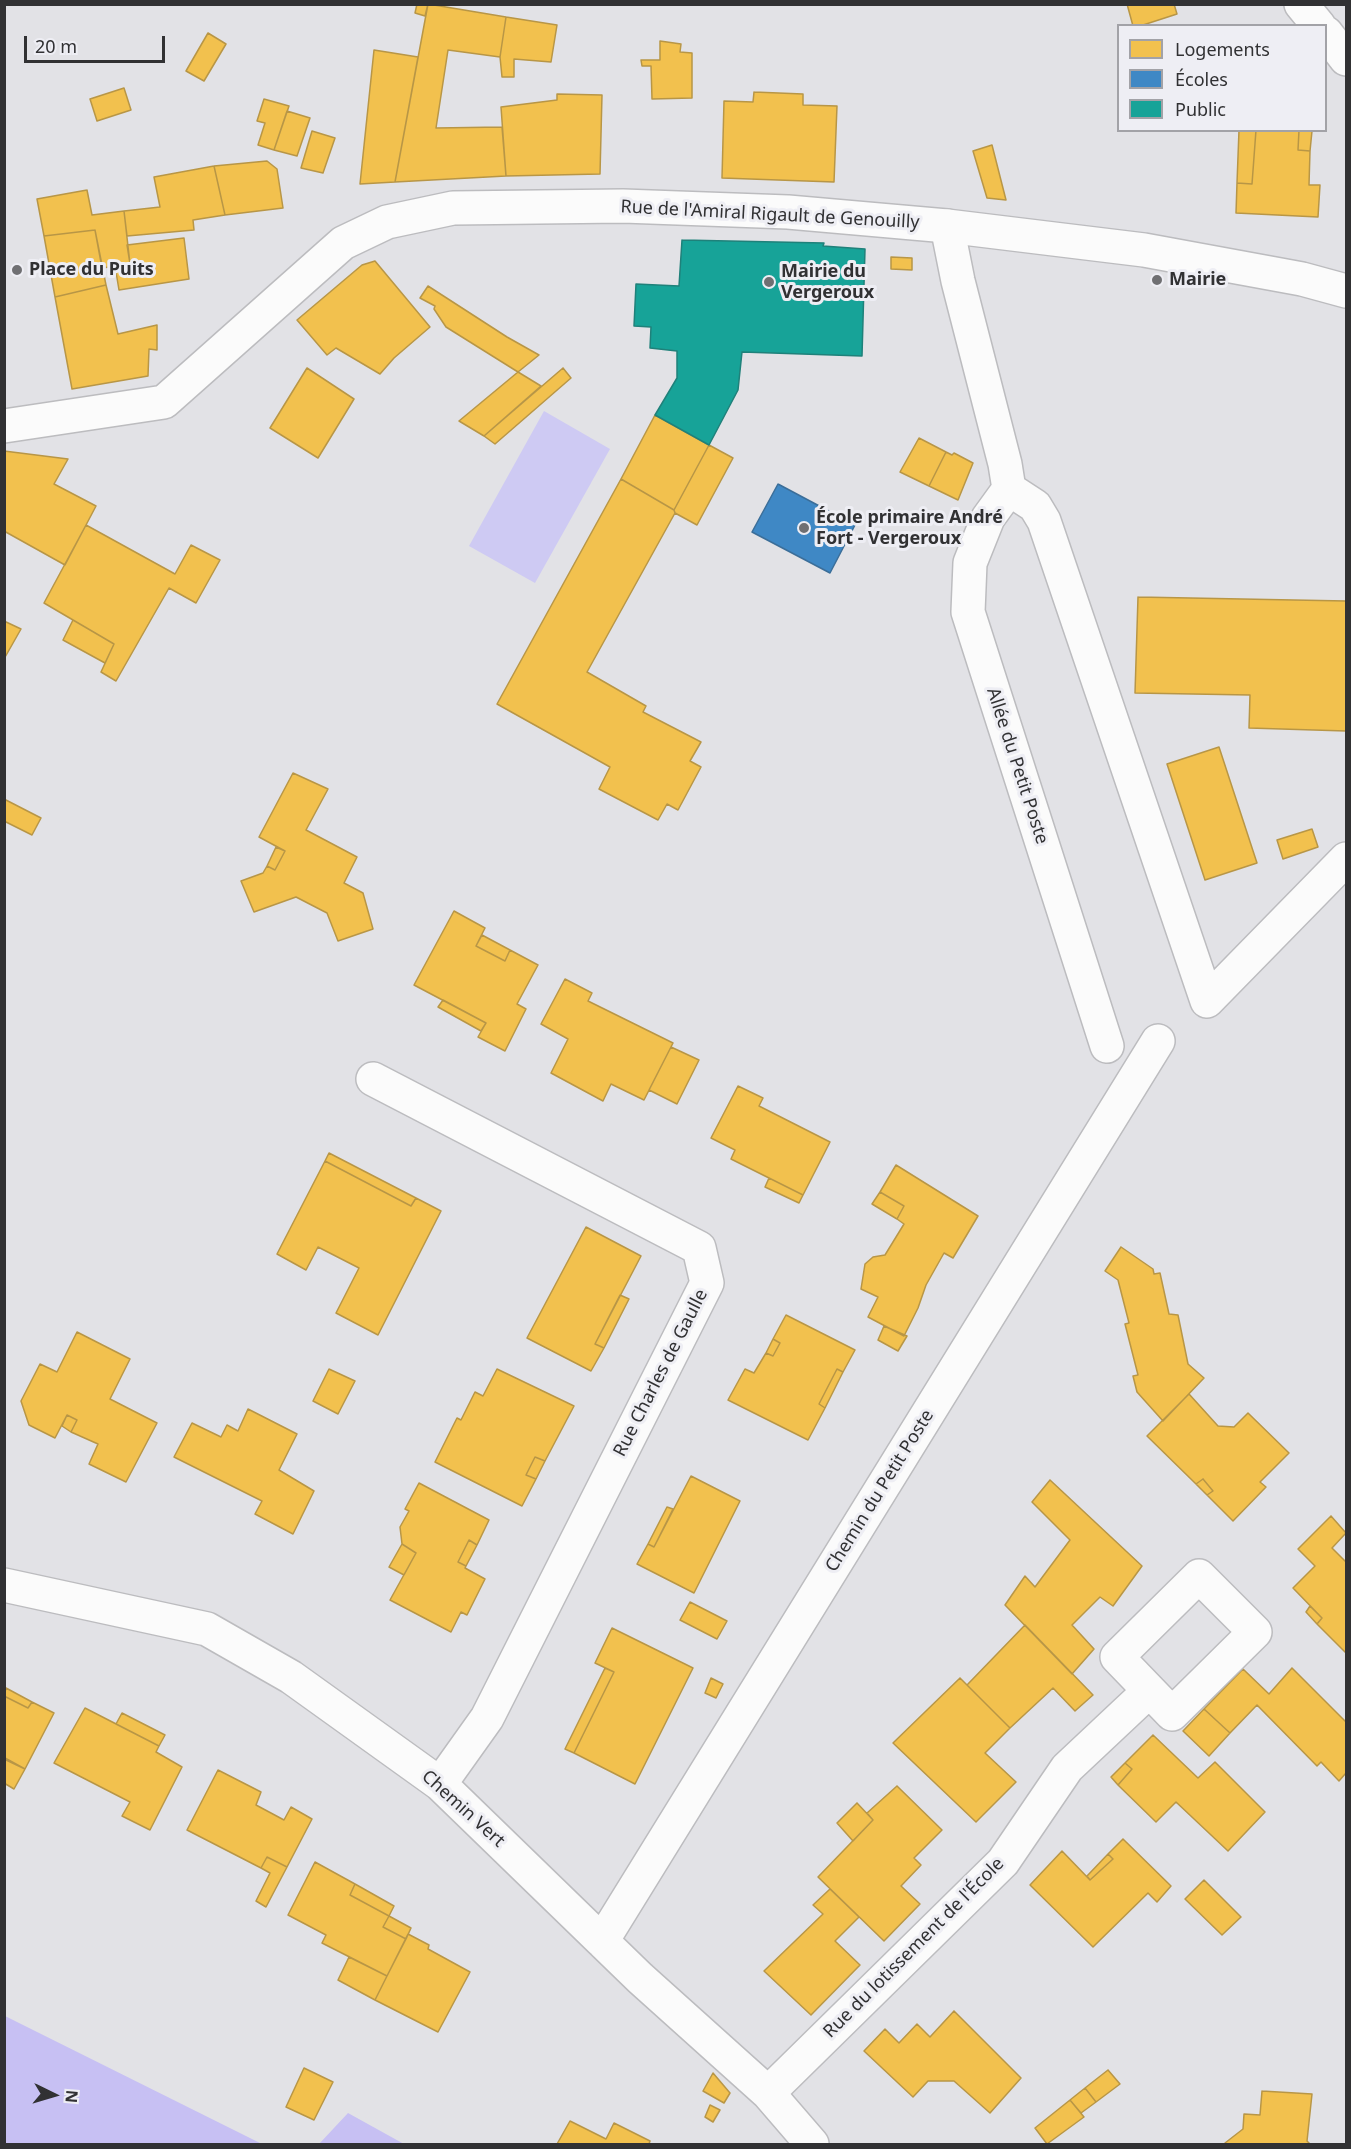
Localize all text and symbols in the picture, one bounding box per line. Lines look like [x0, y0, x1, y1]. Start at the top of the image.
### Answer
scale bar [27, 24, 168, 62]
legend [1117, 24, 1327, 132]
text: 20 m [35, 34, 77, 58]
text: Logements [1175, 37, 1270, 61]
text: Écoles [1175, 67, 1228, 91]
text: Public [1175, 97, 1226, 121]
street label: Rue de l'Amiral Rigault de Genouilly [620, 196, 920, 234]
place label: Place du Puits [29, 259, 154, 281]
place label: Mairie du Vergeroux [781, 261, 874, 304]
marker: Place du Puits [10, 263, 24, 277]
place label: Mairie [1169, 269, 1226, 291]
marker: Mairie [1150, 273, 1164, 287]
marker: Mairie du Vergeroux [762, 275, 776, 289]
place label: École primaire André Fort - Vergeroux [816, 507, 1003, 550]
marker: École primaire André Fort - Vergeroux [797, 521, 811, 535]
street label: Allée du Petit Poste [982, 685, 1052, 847]
street label: Rue Charles de Gaulle [609, 1286, 713, 1460]
street label: Chemin du Petit Poste [821, 1406, 939, 1576]
street label: Chemin Vert [417, 1766, 509, 1852]
street label: Rue du lotissement de l'École [819, 1853, 1009, 2043]
north arrow [24, 2065, 84, 2125]
text: N [60, 2089, 83, 2104]

